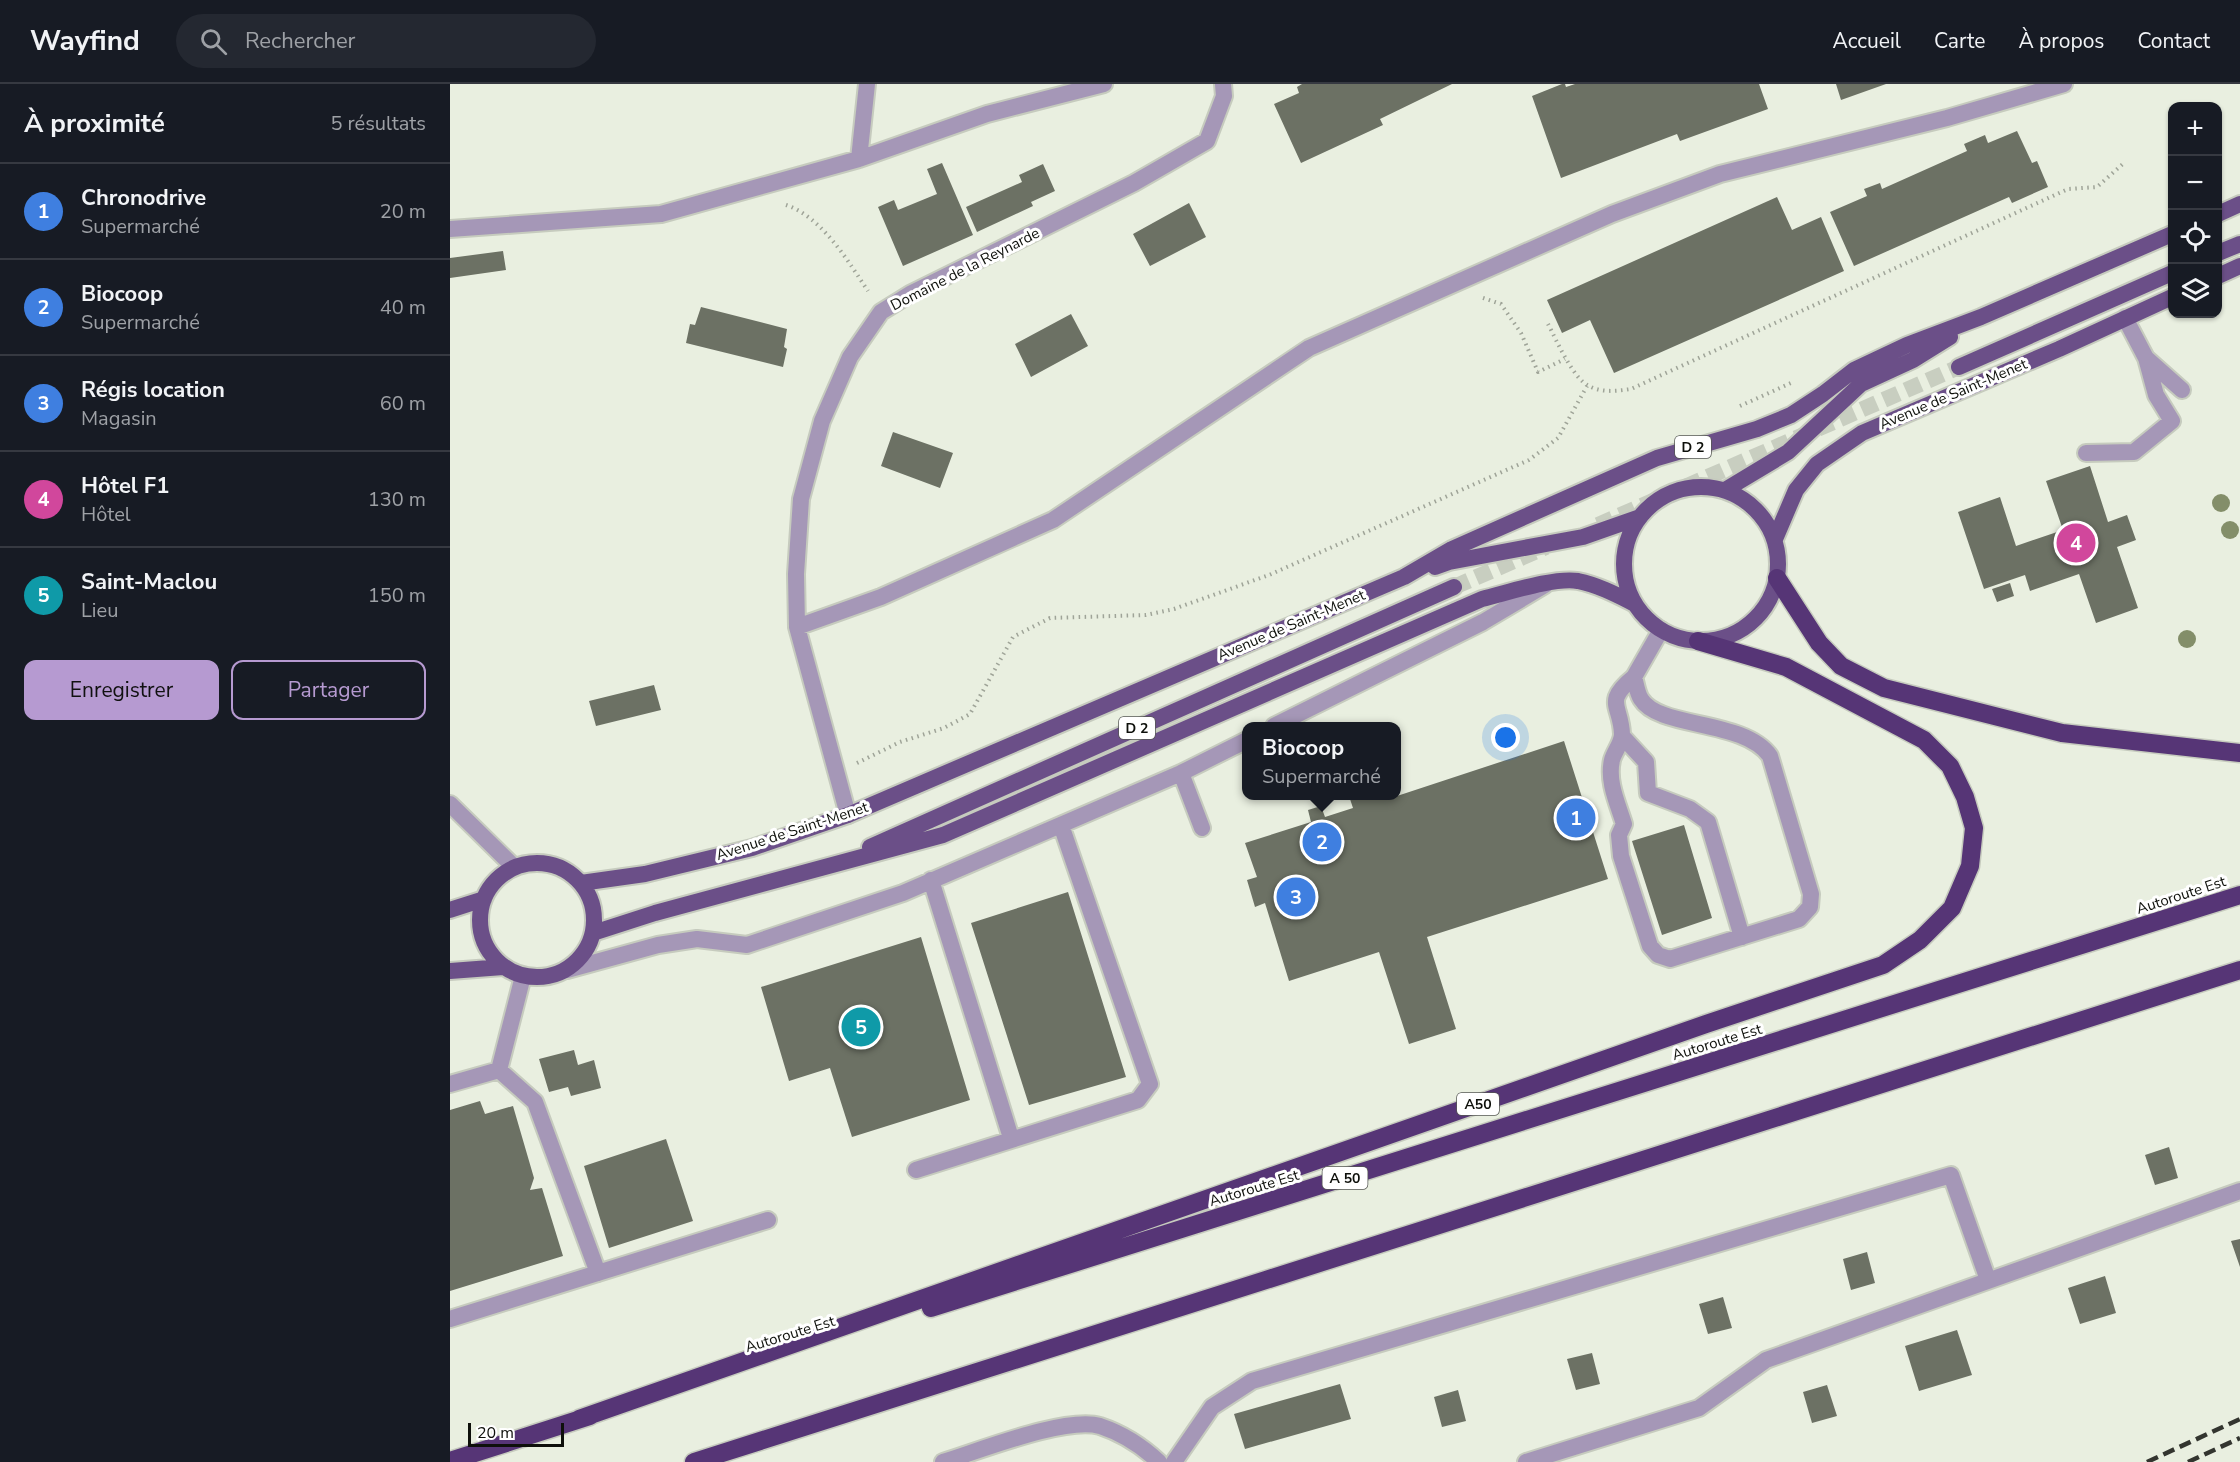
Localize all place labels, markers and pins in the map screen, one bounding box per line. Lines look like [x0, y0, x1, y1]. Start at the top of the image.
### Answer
pin: 4 [2056, 520, 2096, 566]
pin: 1 [1556, 796, 1596, 840]
pin: 2 [1302, 820, 1342, 864]
pin: 3 [1276, 874, 1316, 920]
pin: 5 [842, 1004, 880, 1050]

